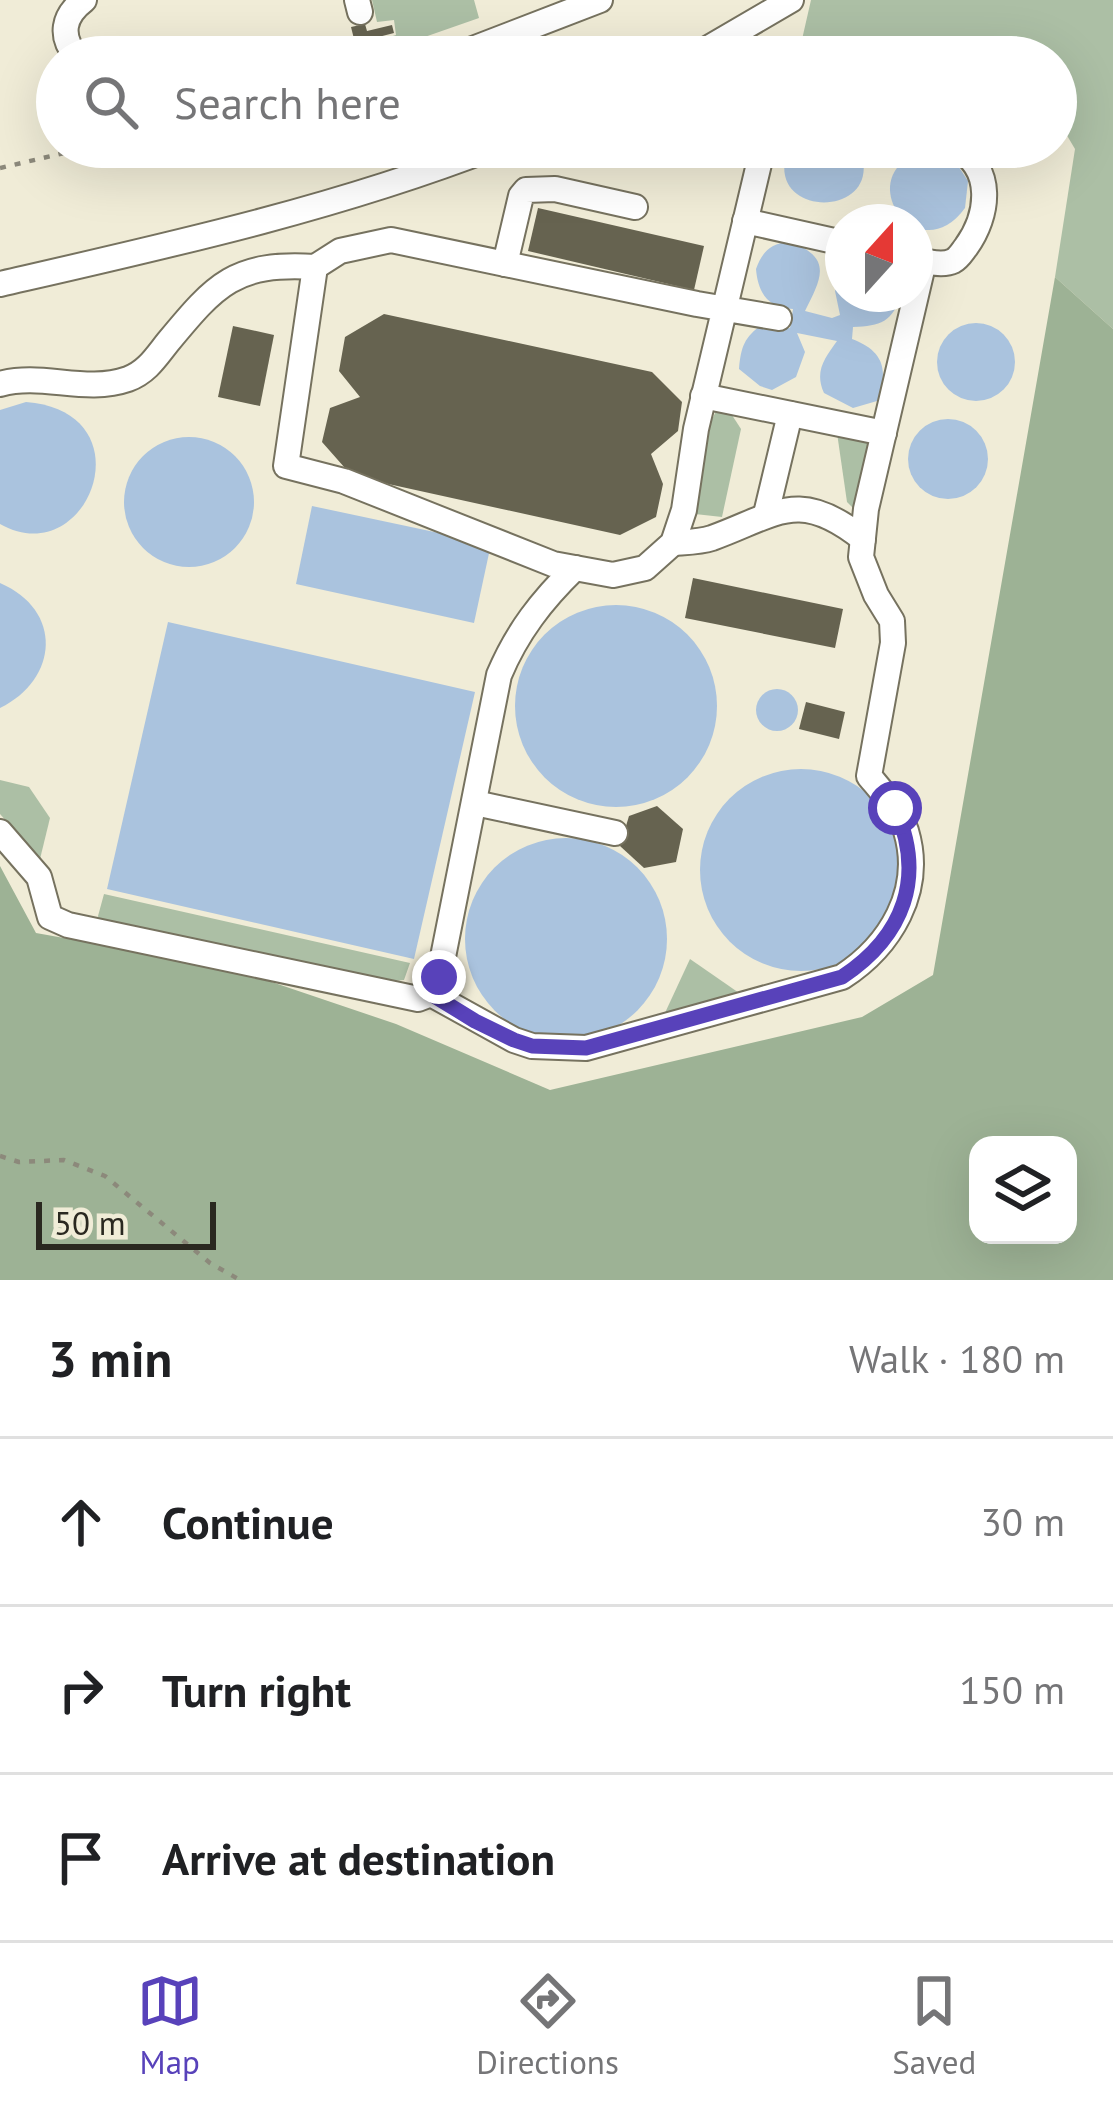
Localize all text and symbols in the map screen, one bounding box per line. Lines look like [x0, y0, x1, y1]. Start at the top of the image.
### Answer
search box [36, 36, 1077, 168]
icon: search [78, 69, 144, 135]
text: Search here [174, 73, 401, 131]
north arrow [825, 204, 933, 312]
route start [868, 781, 922, 835]
route end [412, 950, 466, 1004]
map controls [969, 1136, 1077, 1244]
button: layers [969, 1136, 1077, 1244]
scale bar [36, 1196, 216, 1249]
text: 50 m [54, 1201, 126, 1244]
text: 3 min [48, 1325, 172, 1391]
text: Walk · 180 m [849, 1333, 1065, 1384]
icon: ahead [48, 1489, 114, 1555]
text: Continue [162, 1493, 334, 1551]
text: 30 m [980, 1496, 1065, 1547]
icon: right [48, 1657, 114, 1723]
text: Turn right [162, 1661, 351, 1719]
text: 150 m [959, 1664, 1065, 1715]
icon: arrive [48, 1825, 114, 1891]
text: Arrive at destination [162, 1829, 555, 1887]
tab: Map [137, 1968, 203, 2083]
tab: Directions [476, 1968, 619, 2083]
tab: Saved [892, 1968, 976, 2083]

